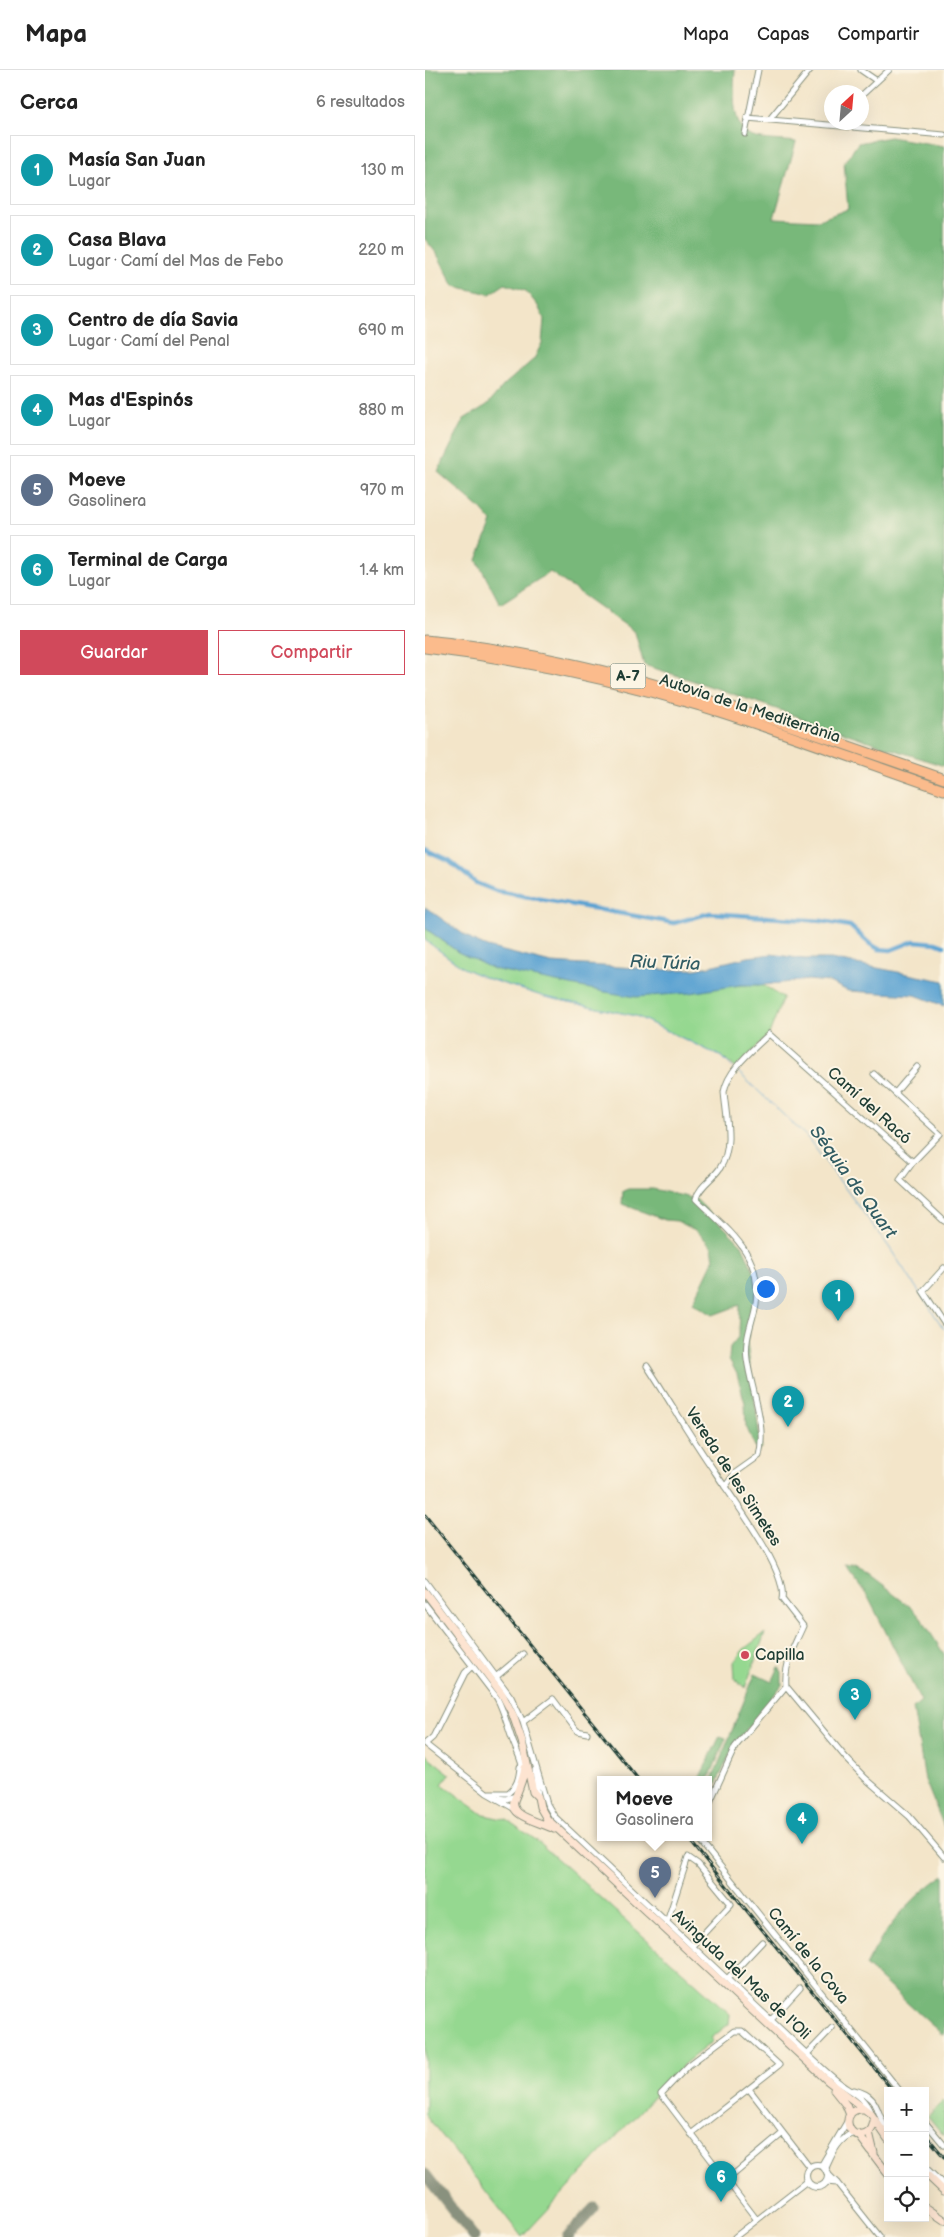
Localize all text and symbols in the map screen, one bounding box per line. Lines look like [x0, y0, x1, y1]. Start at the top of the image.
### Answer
text: Mapa [25, 20, 87, 49]
text: Mapa [683, 24, 729, 45]
text: Capas [757, 24, 810, 45]
text: Compartir [838, 24, 919, 45]
north arrow [824, 85, 869, 130]
text: Cerca [20, 90, 78, 115]
text: 6 resultados [316, 93, 405, 112]
text: Masía San Juan [68, 149, 206, 172]
text: 1 [34, 161, 40, 180]
text: 130 m [361, 161, 404, 180]
text: Lugar [68, 172, 110, 191]
text: Casa Blava [68, 229, 166, 252]
text: 2 [32, 241, 42, 260]
text: 220 m [358, 241, 404, 260]
text: Lugar · Camí del Mas de Febo [68, 252, 284, 271]
text: Centro de día Savia [68, 309, 238, 332]
text: 3 [32, 321, 42, 340]
text: 690 m [358, 321, 404, 340]
text: Lugar · Camí del Penal [68, 332, 230, 351]
text: Mas d'Espinós [68, 389, 193, 412]
text: 4 [32, 401, 42, 420]
text: 880 m [358, 401, 404, 420]
text: Lugar [68, 412, 110, 431]
text: Moeve [68, 469, 126, 492]
text: 5 [32, 481, 42, 500]
text: 970 m [360, 481, 404, 500]
text: Gasolinera [68, 492, 146, 511]
text: Terminal de Carga [68, 549, 228, 572]
text: 6 [32, 561, 42, 580]
text: 1.4 km [360, 561, 404, 580]
text: Lugar [68, 572, 110, 591]
button: Guardar [20, 630, 208, 675]
button: Compartir [218, 630, 405, 675]
road number: A-7 [611, 664, 645, 688]
street label: Autovia de la Mediterrània [657, 671, 843, 747]
water label: Riu Túria [629, 951, 701, 975]
street label: Camí del Racó [823, 1063, 915, 1149]
water label: Séquia de Quart [805, 1121, 901, 1243]
your location [753, 1276, 779, 1302]
pin: 1 [822, 1280, 854, 1321]
pin: 2 [772, 1386, 804, 1427]
street label: Vereda de les Simetes [681, 1404, 785, 1550]
place label: Capilla [755, 1646, 805, 1665]
marker: Capilla [739, 1649, 751, 1661]
pin: 3 [839, 1679, 871, 1720]
popup [597, 1776, 712, 1841]
text: Moeve [615, 1788, 673, 1811]
pin: 4 [786, 1803, 818, 1844]
text: Gasolinera [615, 1811, 694, 1830]
pin: 5 [639, 1857, 671, 1898]
street label: Camí de la Cova [763, 1904, 853, 2008]
street label: Avinguda del Mas de l'Oli [668, 1906, 814, 2044]
map controls [884, 2087, 929, 2222]
button: + [884, 2087, 929, 2132]
button: − [884, 2132, 929, 2177]
pin: 6 [705, 2161, 737, 2202]
button: locate [884, 2177, 929, 2222]

